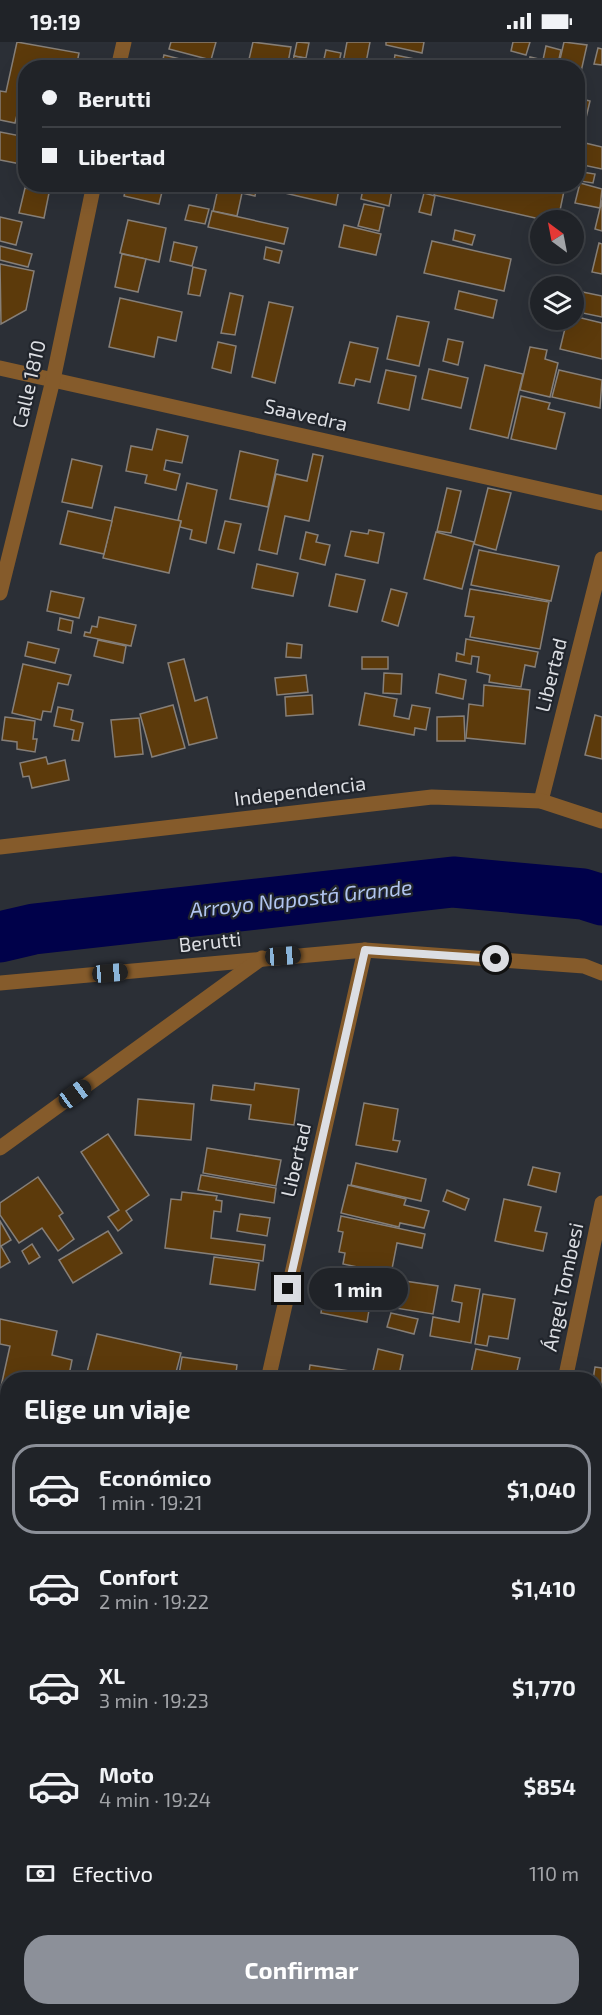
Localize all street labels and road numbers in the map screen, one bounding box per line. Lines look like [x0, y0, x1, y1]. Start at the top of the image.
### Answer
street label: Calle 1810 [6, 337, 50, 430]
street label: Saavedra [262, 393, 350, 435]
street label: Libertad [529, 635, 571, 714]
street label: Independencia [233, 770, 367, 810]
street label: Berutti [177, 926, 242, 956]
street label: Libertad [275, 1120, 315, 1199]
street label: Ángel Tombesi [537, 1220, 587, 1353]

